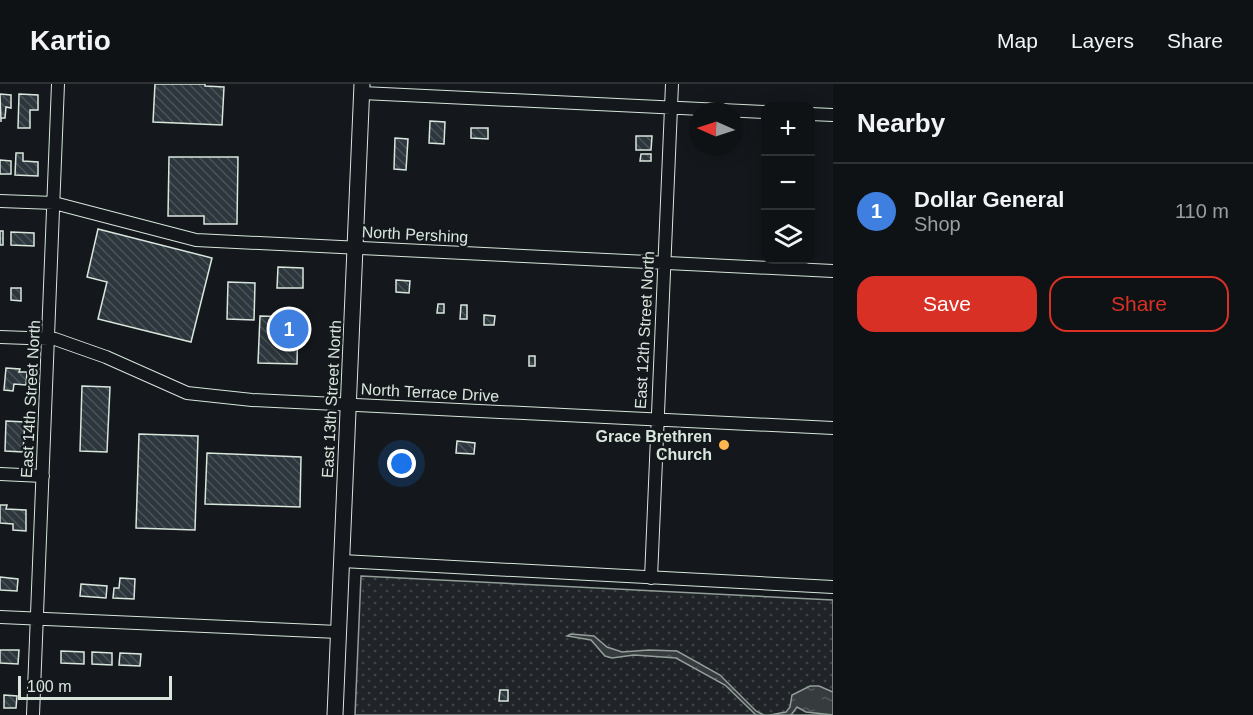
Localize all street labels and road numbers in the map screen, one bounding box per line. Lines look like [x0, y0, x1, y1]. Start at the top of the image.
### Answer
street label: North Pershing [361, 223, 469, 246]
street label: East 12th Street North [632, 251, 657, 410]
street label: East 14th Street North [18, 320, 43, 479]
street label: East 13th Street North [319, 320, 344, 479]
street label: North Terrace Drive [360, 380, 500, 405]

